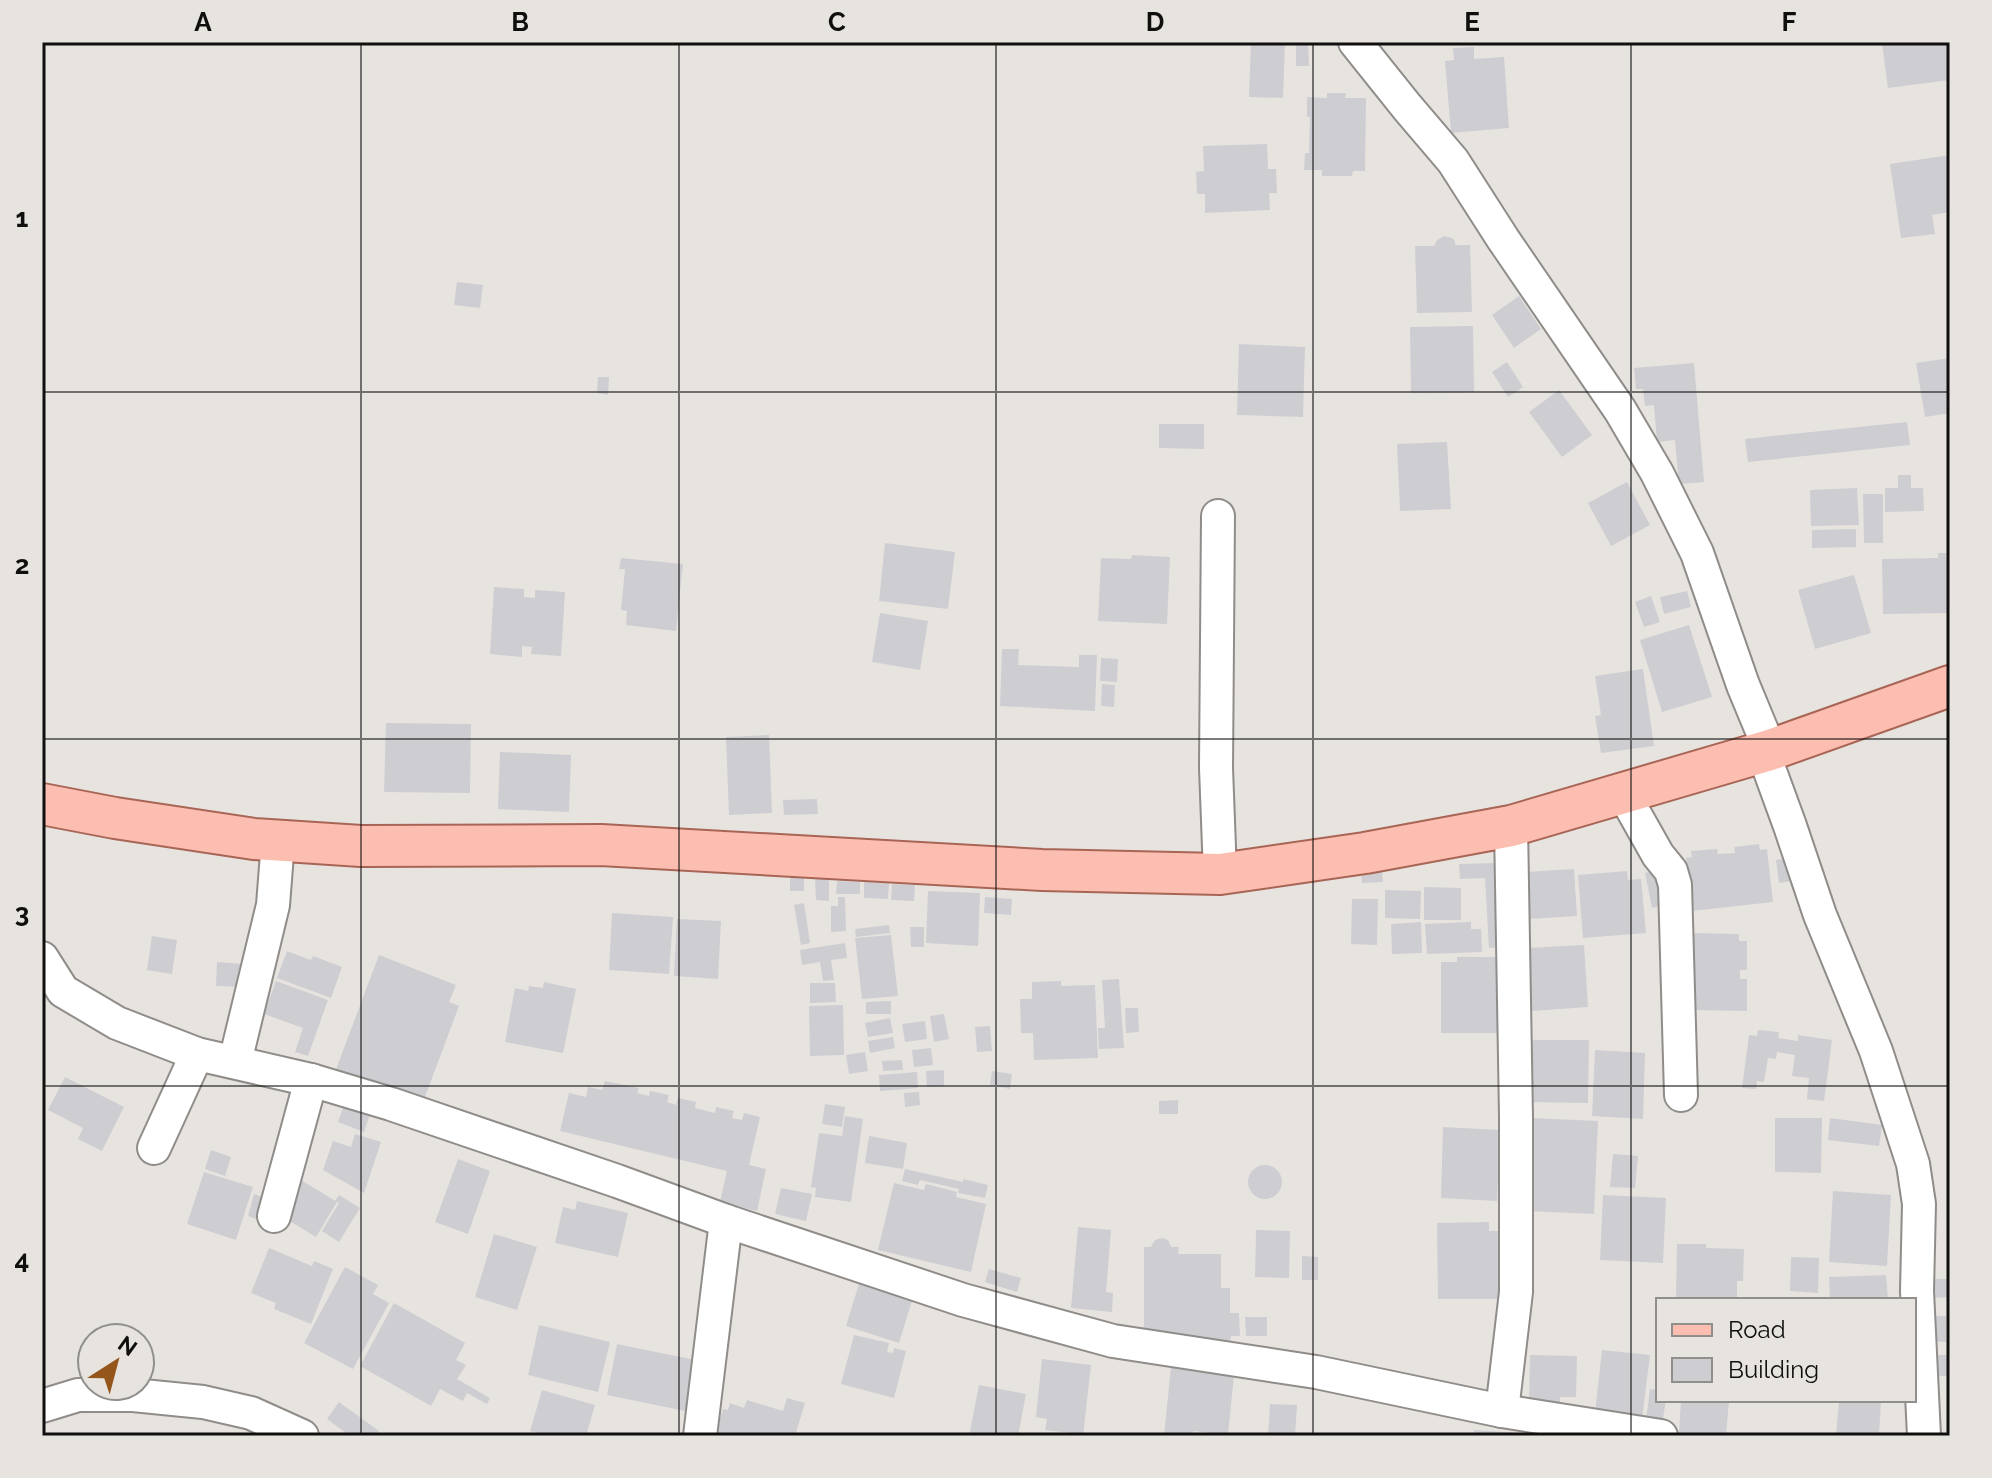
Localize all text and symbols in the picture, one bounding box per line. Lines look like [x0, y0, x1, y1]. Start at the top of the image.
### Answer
text: A [194, 7, 212, 37]
text: B [511, 7, 529, 37]
text: C [828, 7, 846, 37]
text: D [1146, 7, 1164, 37]
text: E [1464, 7, 1480, 37]
text: F [1782, 7, 1797, 37]
text: 1 [16, 203, 29, 233]
text: 2 [15, 550, 29, 580]
text: 3 [15, 898, 29, 928]
text: 4 [15, 1245, 29, 1275]
legend [1656, 1298, 1916, 1402]
text: Road [1728, 1315, 1786, 1344]
north arrow [76, 1322, 156, 1402]
text: N [113, 1330, 142, 1361]
text: Building [1728, 1355, 1819, 1384]

